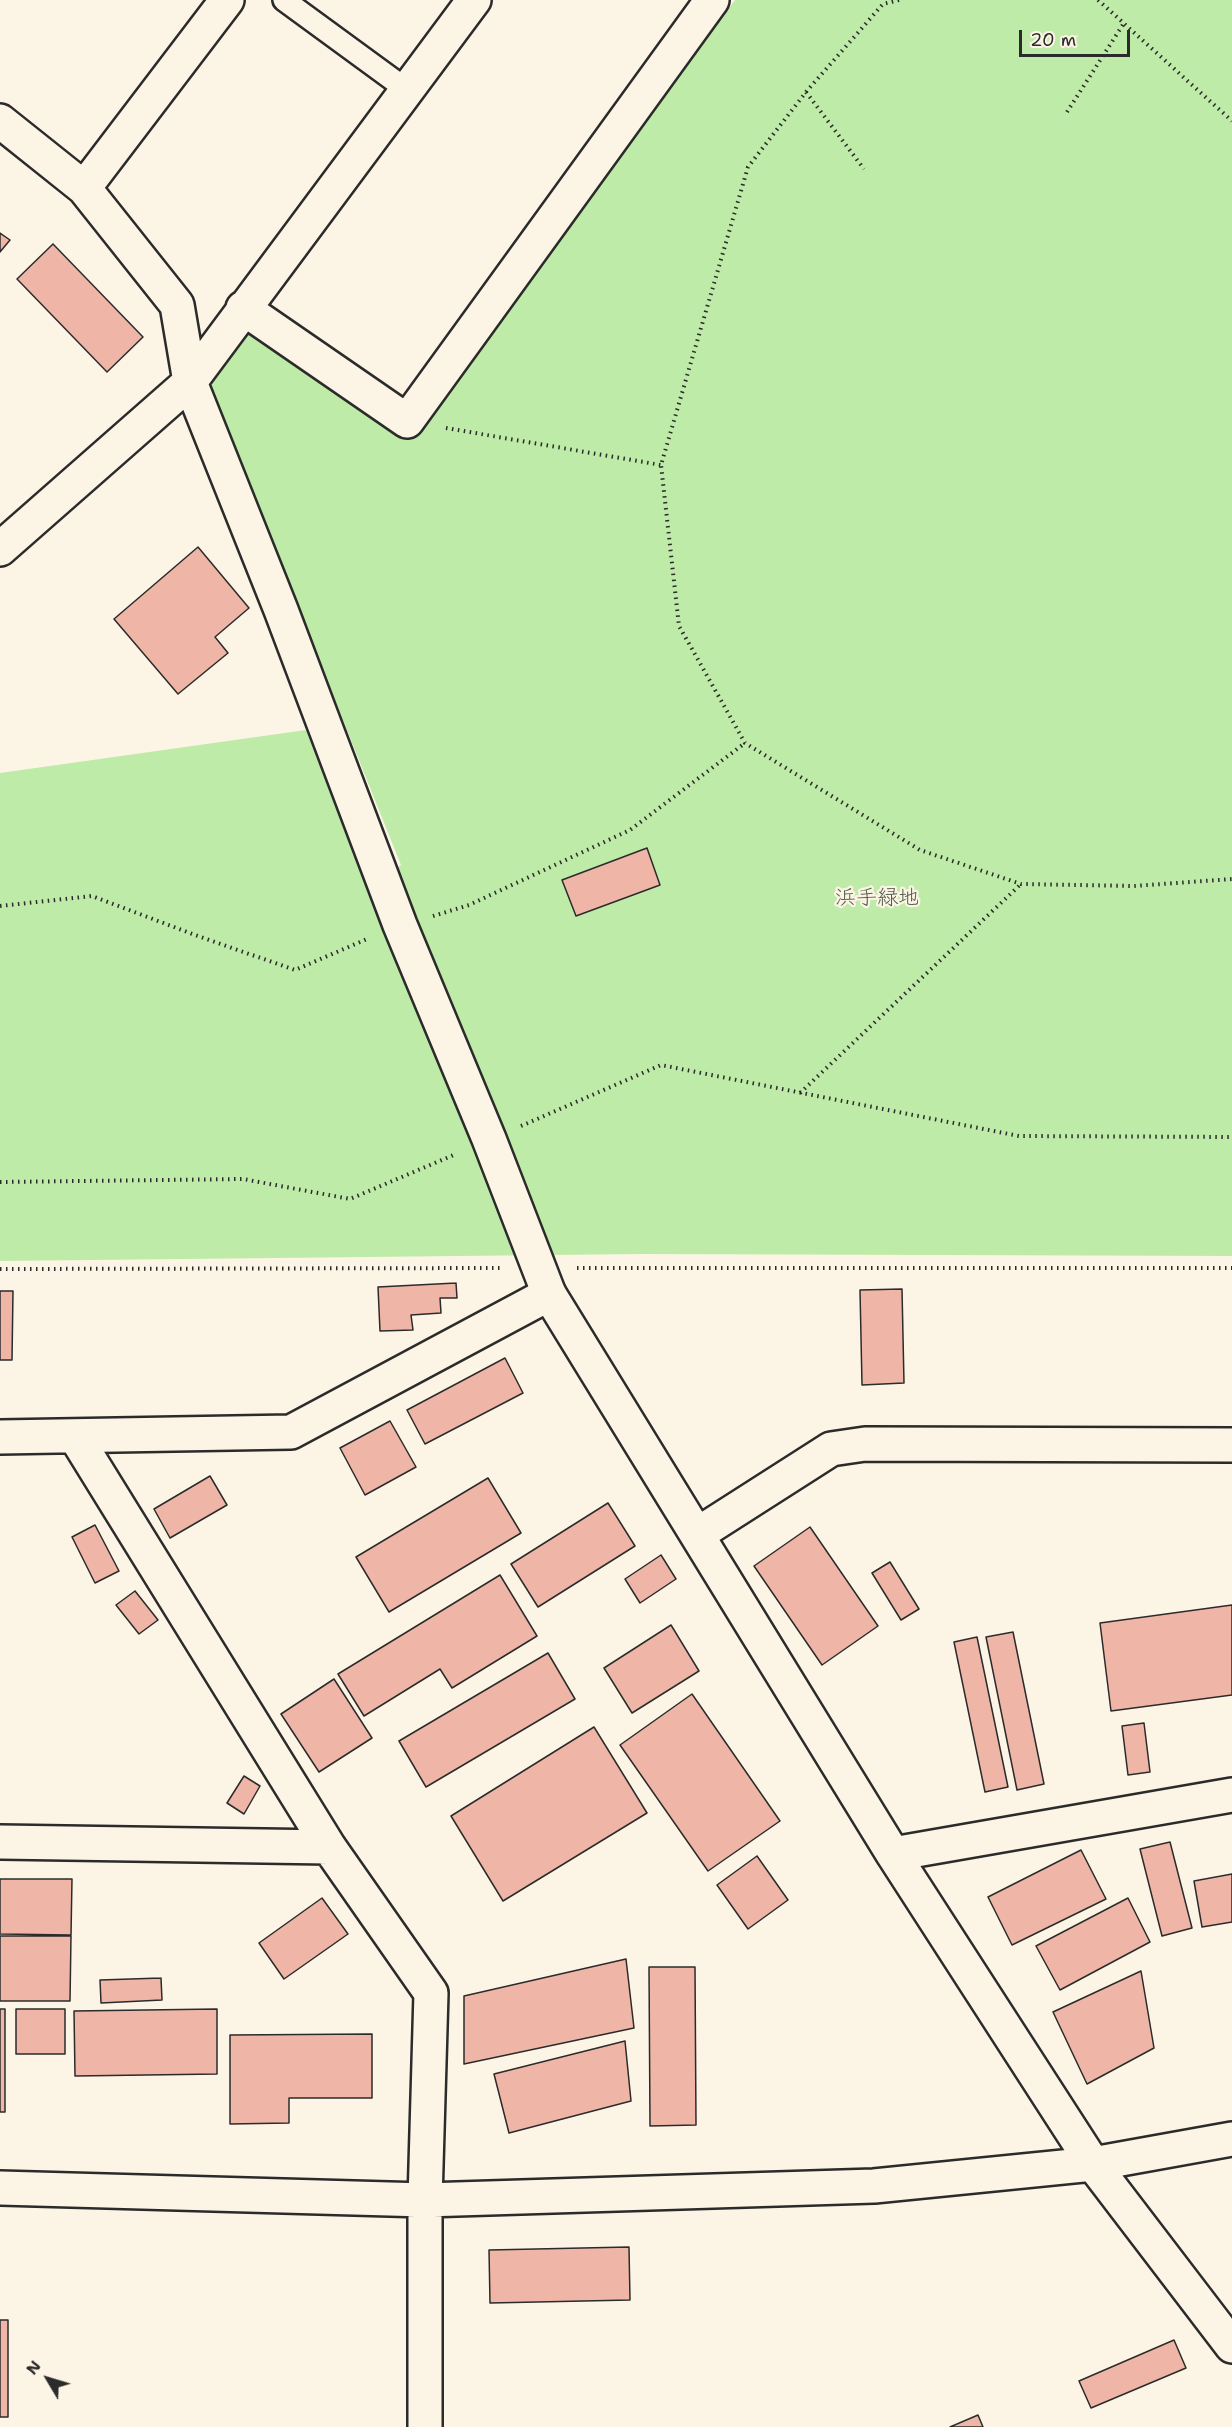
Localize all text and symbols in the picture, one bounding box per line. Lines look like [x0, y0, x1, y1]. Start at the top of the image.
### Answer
scale bar [1022, 18, 1133, 56]
text: 20 m [1030, 28, 1076, 52]
park label: 浜手緑地 [835, 886, 919, 912]
north arrow [18, 2349, 78, 2409]
text: N [21, 2356, 46, 2379]

